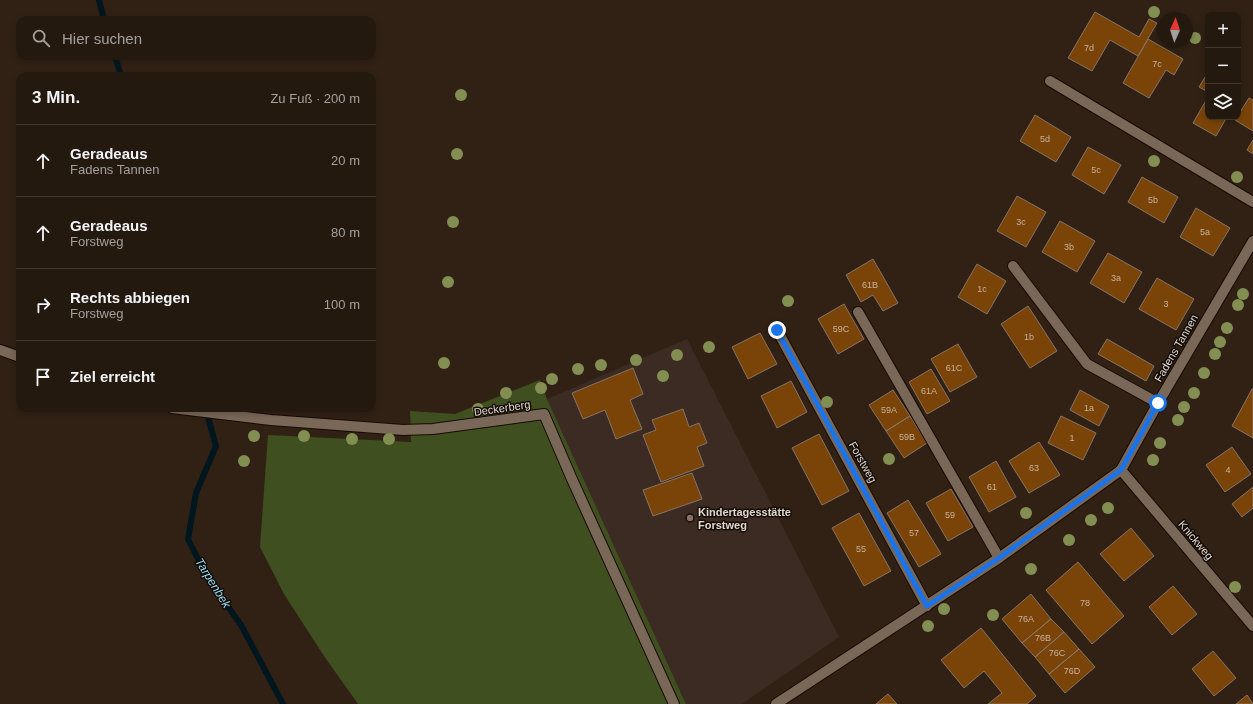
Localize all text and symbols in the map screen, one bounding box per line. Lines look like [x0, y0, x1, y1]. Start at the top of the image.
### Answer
north arrow [1157, 12, 1193, 48]
map controls [1205, 12, 1241, 120]
button: + [1205, 12, 1241, 48]
search box [16, 16, 376, 60]
icon: search [30, 27, 52, 49]
text: Hier suchen [62, 30, 142, 47]
house number: 7d [1084, 43, 1094, 53]
button: − [1205, 48, 1241, 84]
house number: 7c [1152, 59, 1162, 69]
button: layers [1205, 84, 1241, 120]
text: 3 Min. [32, 88, 80, 107]
text: Zu Fuß · 200 m [270, 91, 360, 106]
house number: 5d [1040, 134, 1050, 144]
text: Geradeaus [70, 145, 148, 162]
icon: ahead [32, 150, 54, 172]
text: 20 m [331, 153, 360, 168]
text: Fadens Tannen [70, 162, 159, 177]
house number: 5c [1091, 165, 1101, 175]
house number: 5b [1148, 195, 1158, 205]
text: Geradeaus [70, 217, 148, 234]
house number: 3c [1016, 217, 1026, 227]
icon: ahead [32, 222, 54, 244]
text: 80 m [331, 225, 360, 240]
house number: 5a [1200, 227, 1210, 237]
text: Forstweg [70, 234, 123, 249]
house number: 3b [1064, 242, 1074, 252]
house number: 3a [1111, 273, 1121, 283]
house number: 61B [862, 280, 878, 290]
house number: 1c [977, 284, 987, 294]
text: Rechts abbiegen [70, 289, 190, 306]
icon: right [32, 294, 54, 316]
text: 100 m [324, 297, 360, 312]
house number: 3 [1163, 299, 1169, 309]
text: Forstweg [70, 306, 123, 321]
street label: Fadens Tannen [1152, 312, 1200, 384]
route end [768, 321, 786, 339]
house number: 59C [833, 324, 850, 334]
house number: 1b [1024, 332, 1034, 342]
house number: 61C [946, 363, 963, 373]
icon: arrive [32, 366, 54, 388]
text: Ziel erreicht [70, 368, 155, 385]
house number: 61A [921, 386, 937, 396]
route start [1149, 394, 1167, 412]
street label: Deckerberg [473, 398, 531, 418]
house number: 1a [1084, 403, 1094, 413]
house number: 59A [881, 405, 897, 415]
house number: 59B [899, 432, 915, 442]
house number: 1 [1069, 433, 1075, 443]
street label: Forstweg [847, 439, 879, 485]
house number: 63 [1029, 463, 1039, 473]
house number: 4 [1225, 465, 1231, 475]
house number: 61 [987, 482, 997, 492]
place label: Kindertagesstätte Forstweg [698, 506, 791, 531]
house number: 59 [945, 510, 955, 520]
marker: Kindertagesstätte Forstweg [685, 513, 695, 523]
street label: Knickweg [1176, 518, 1216, 562]
house number: 57 [909, 528, 919, 538]
house number: 55 [856, 544, 866, 554]
water label: Tarpenbek [192, 555, 234, 611]
house number: 78 [1080, 598, 1090, 608]
house number: 76A [1018, 614, 1034, 624]
house number: 76B [1035, 633, 1051, 643]
house number: 76C [1049, 648, 1066, 658]
house number: 76D [1064, 666, 1081, 676]

